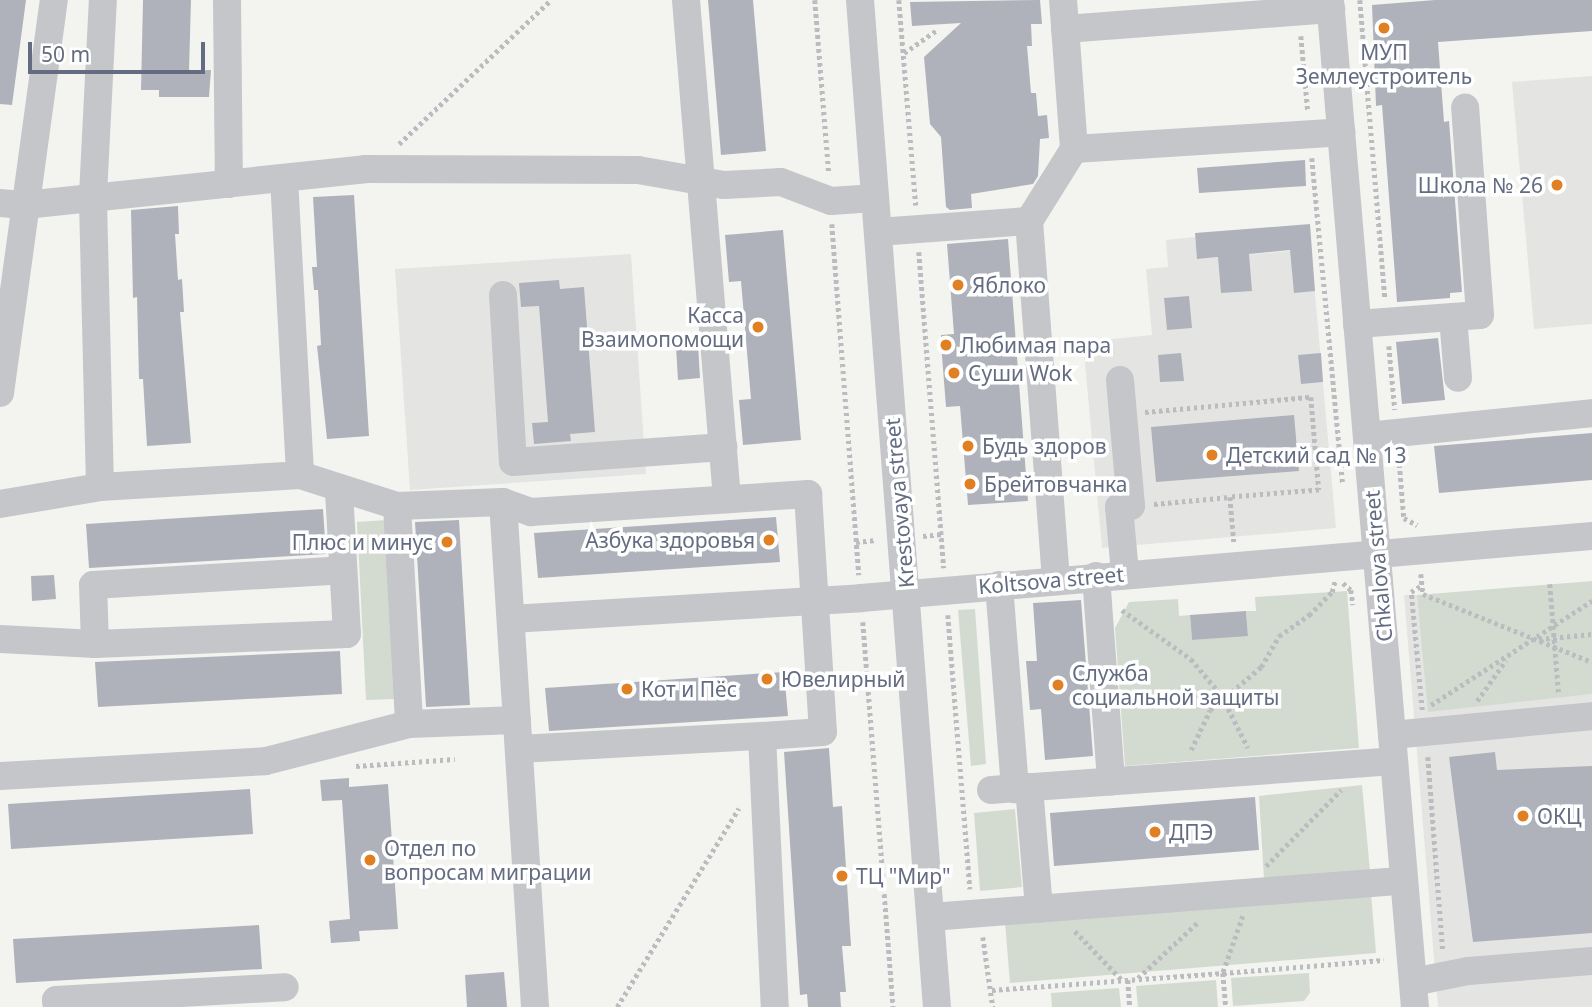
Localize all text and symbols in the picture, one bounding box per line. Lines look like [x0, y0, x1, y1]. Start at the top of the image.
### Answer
marker: МУП Землеустроитель [1376, 20, 1392, 36]
scale bar [32, 28, 208, 72]
place label: МУП Землеустроитель [1296, 39, 1472, 89]
text: 50 m [41, 40, 90, 68]
place label: Школа № 26 [1418, 172, 1543, 198]
marker: Школа № 26 [1549, 177, 1565, 193]
place label: Яблоко [972, 272, 1046, 298]
marker: Яблоко [950, 277, 966, 293]
place label: Касса Взаимопомощи [581, 302, 744, 352]
marker: Касса Взаимопомощи [750, 319, 766, 335]
place label: Любимая пара [960, 332, 1111, 358]
marker: Любимая пара [938, 337, 954, 353]
place label: Суши Wok [968, 360, 1072, 386]
marker: Суши Wok [946, 365, 962, 381]
street label: Krestovaya street [879, 417, 919, 589]
place label: Будь здоров [982, 433, 1107, 459]
marker: Будь здоров [960, 438, 976, 454]
place label: Детский сад № 13 [1226, 442, 1406, 468]
marker: Детский сад № 13 [1204, 447, 1220, 463]
place label: Брейтовчанка [984, 471, 1127, 497]
marker: Брейтовчанка [962, 476, 978, 492]
street label: Chkalova street [1359, 489, 1397, 643]
place label: Азбука здоровья [585, 527, 755, 553]
place label: Плюс и минус [292, 529, 433, 555]
marker: Азбука здоровья [761, 532, 777, 548]
marker: Плюс и минус [439, 534, 455, 550]
street label: Koltsova street [977, 561, 1125, 599]
place label: Служба социальной защиты [1072, 660, 1279, 710]
place label: Ювелирный [781, 666, 905, 692]
marker: Ювелирный [759, 671, 775, 687]
place label: Кот и Пёс [641, 676, 737, 702]
marker: Служба социальной защиты [1050, 677, 1066, 693]
marker: Кот и Пёс [619, 681, 635, 697]
place label: ОКЦ [1537, 803, 1582, 829]
marker: ОКЦ [1515, 808, 1531, 824]
place label: ДПЭ [1169, 819, 1213, 845]
marker: ДПЭ [1147, 824, 1163, 840]
place label: Отдел по вопросам миграции [384, 835, 592, 885]
marker: Отдел по вопросам миграции [362, 852, 378, 868]
place label: ТЦ "Мир" [856, 863, 951, 889]
marker: ТЦ "Мир" [834, 868, 850, 884]

